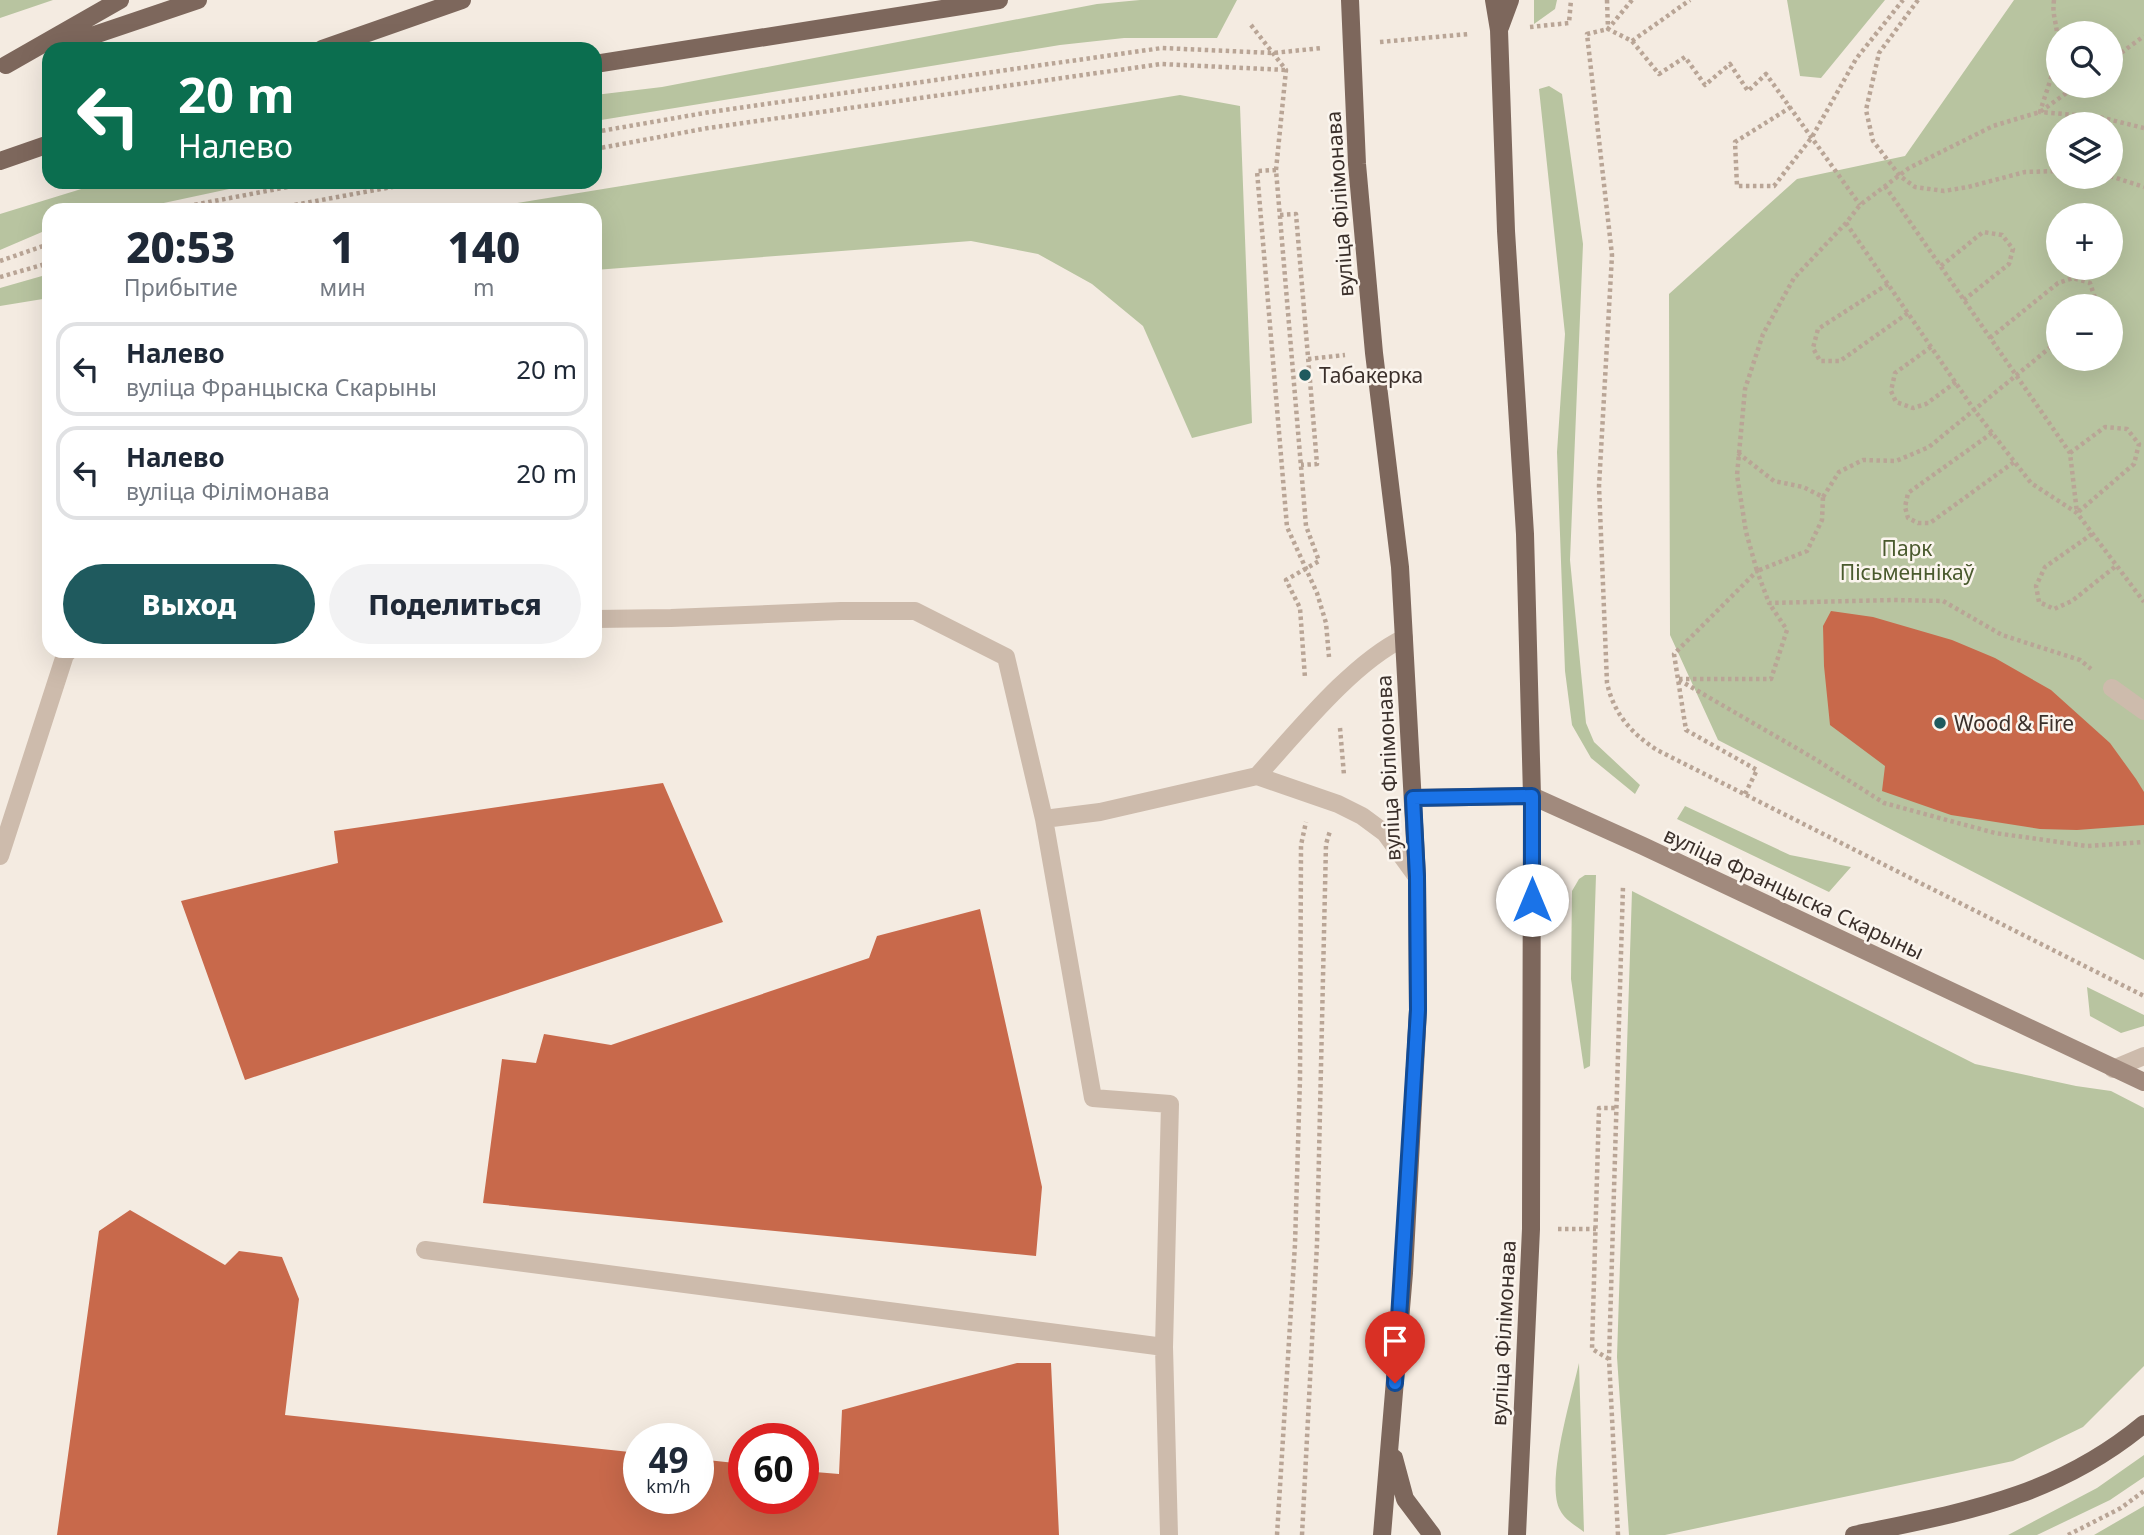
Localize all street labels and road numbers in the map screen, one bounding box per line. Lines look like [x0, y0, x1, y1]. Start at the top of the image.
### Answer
street label: вуліца Філімонава [1319, 110, 1359, 298]
street label: вуліца Філімонава [1369, 674, 1407, 862]
street label: вуліца Францыска Скарыны [1659, 820, 1929, 966]
street label: вуліца Філімонава [1484, 1239, 1522, 1427]

